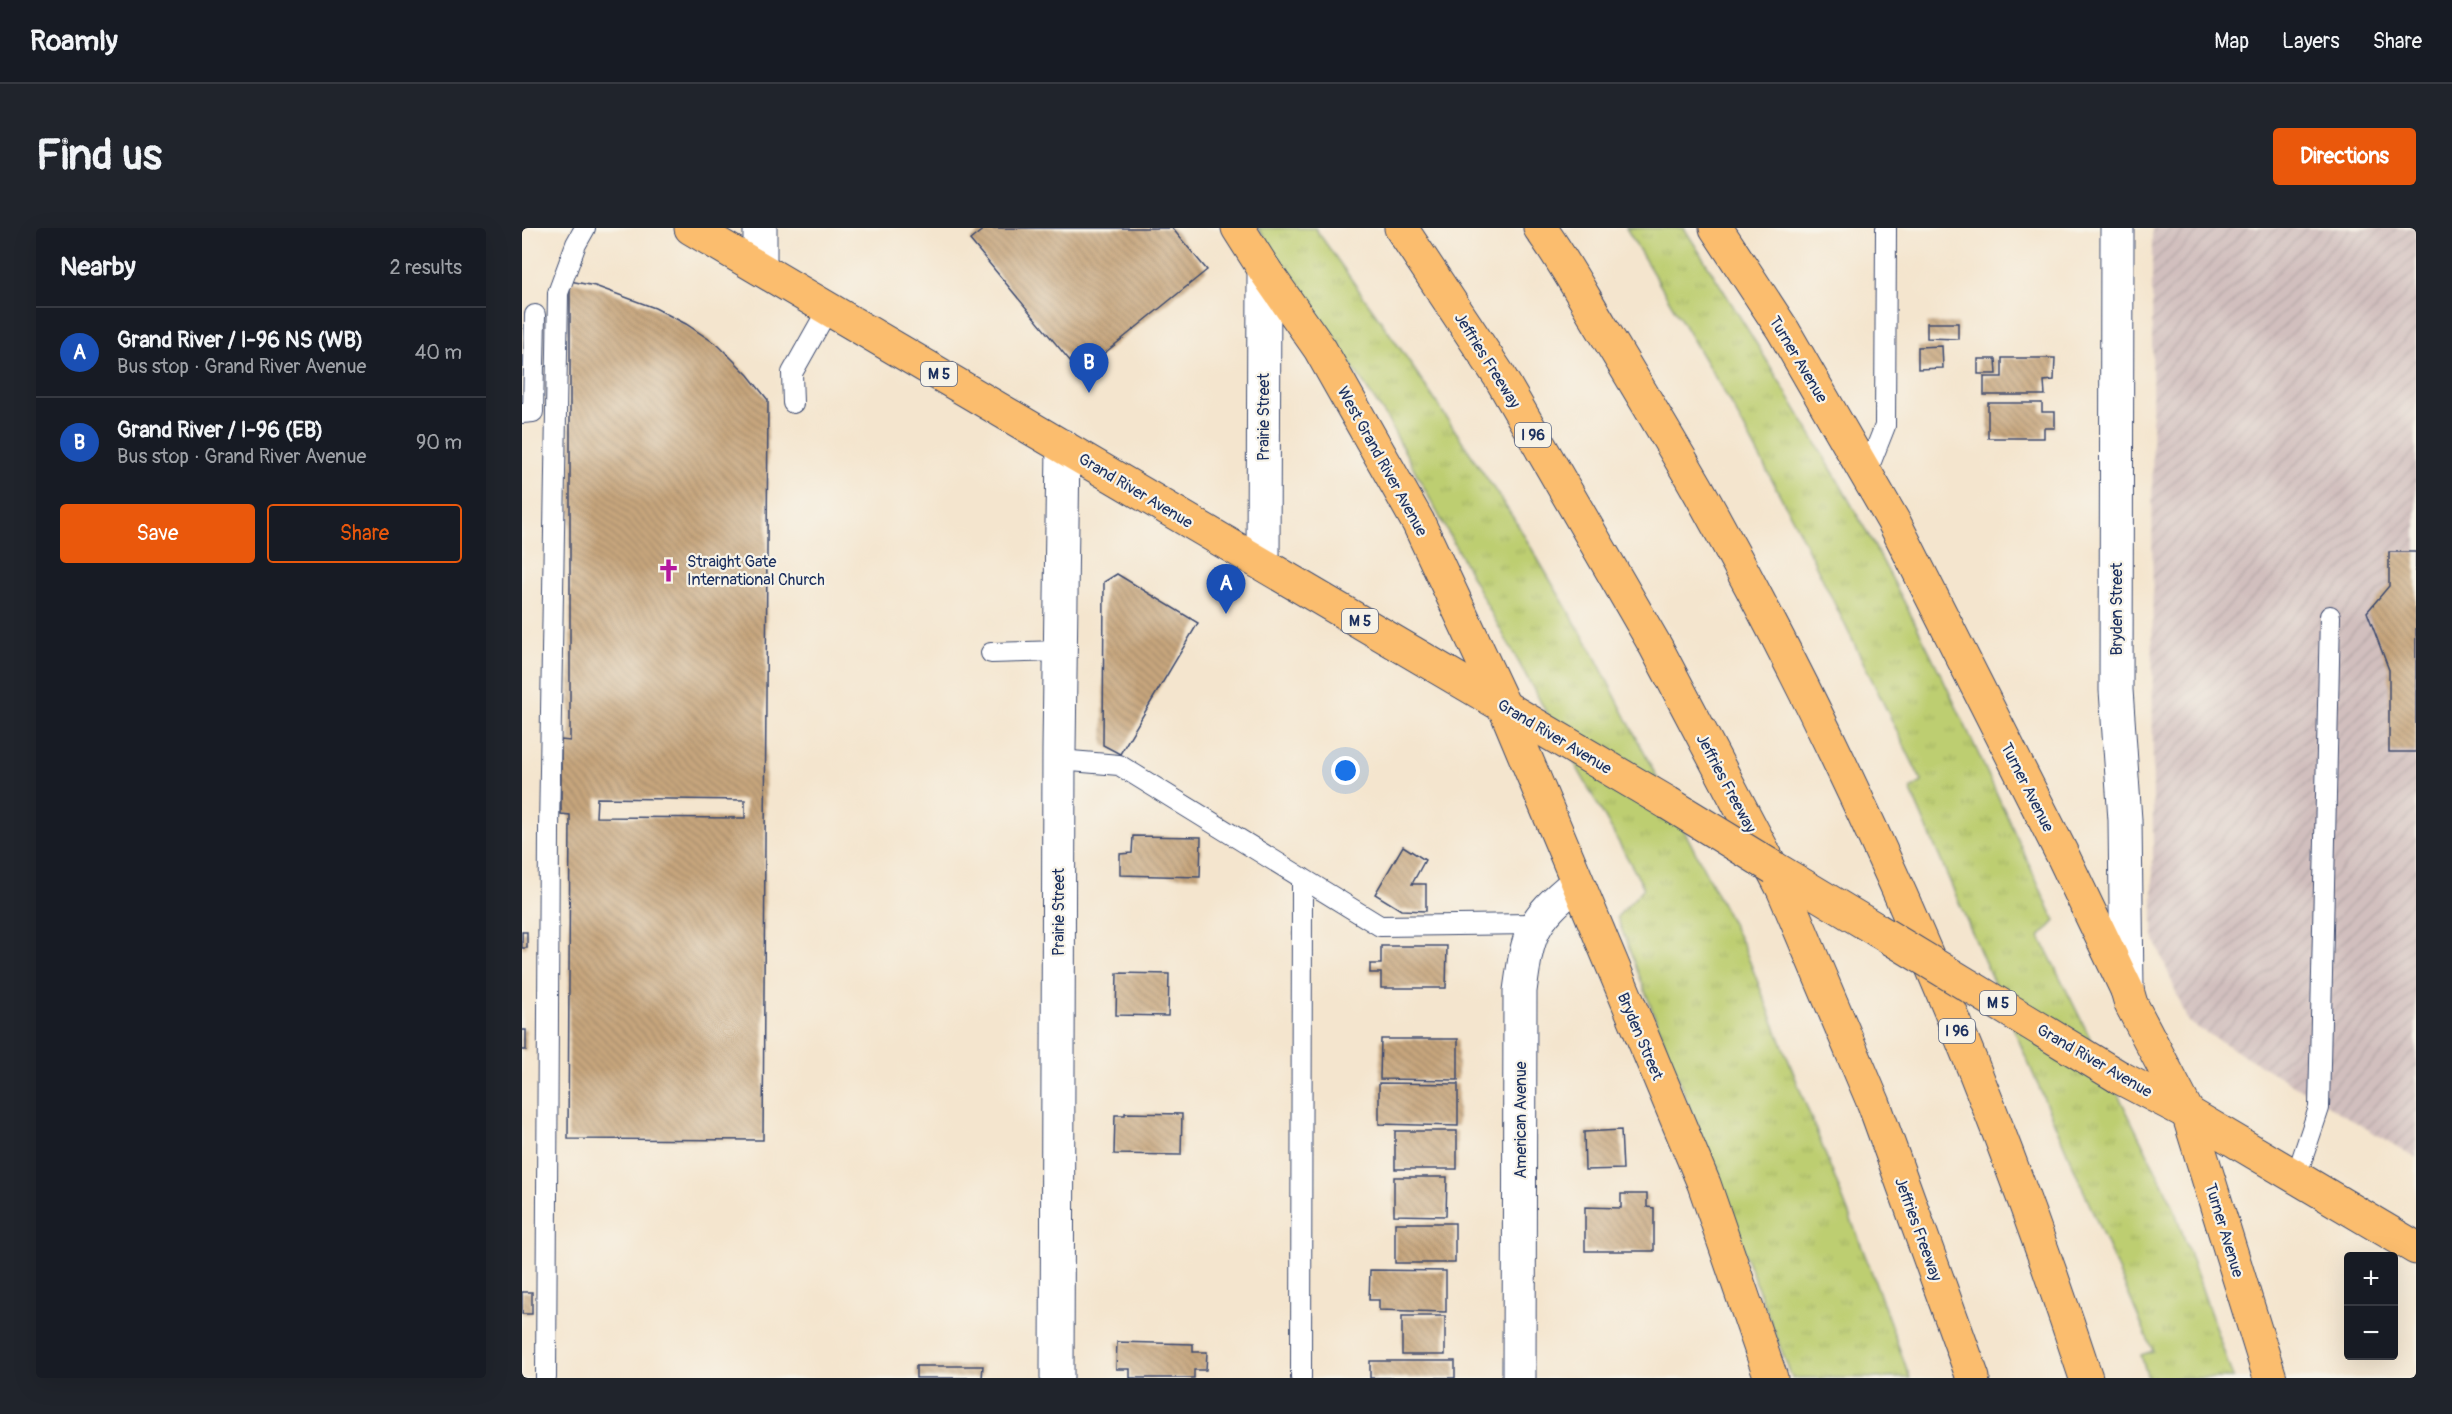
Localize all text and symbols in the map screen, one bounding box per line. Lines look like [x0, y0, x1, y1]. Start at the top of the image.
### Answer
text: Roamly [30, 24, 118, 59]
text: Map [2214, 28, 2249, 55]
text: Layers [2282, 28, 2340, 55]
text: Share [2373, 28, 2422, 55]
button: Directions [2273, 128, 2416, 185]
text: Find us [36, 130, 162, 182]
text: Nearby [60, 251, 136, 283]
text: 2 results [390, 255, 462, 280]
street label: Jeffries Freeway [1450, 309, 1525, 412]
street label: Turner Avenue [1764, 313, 1832, 407]
text: Grand River / I-96 NS (WB) [117, 326, 363, 354]
text: A [73, 340, 86, 365]
text: 40 m [415, 340, 462, 365]
pin: B [1070, 344, 1108, 393]
text: Bus stop · Grand River Avenue [117, 354, 366, 379]
road number: M 5 [921, 362, 957, 386]
street label: Prairie Street [1254, 373, 1274, 461]
street label: West Grand River Avenue [1333, 383, 1432, 540]
text: Grand River / I-96 (EB) [117, 416, 324, 444]
road number: I 96 [1515, 423, 1551, 447]
text: B [74, 430, 85, 455]
text: 90 m [416, 430, 462, 455]
text: Bus stop · Grand River Avenue [117, 444, 366, 469]
street label: Grand River Avenue [1075, 449, 1196, 533]
button: Save [60, 504, 255, 563]
button: Share [267, 504, 462, 563]
place label: Straight Gate International Church [687, 552, 825, 590]
church icon: Straight Gate International Church [656, 557, 682, 583]
street label: Bryden Street [2107, 562, 2127, 656]
pin: A [1206, 564, 1246, 614]
road number: M 5 [1342, 609, 1378, 633]
street label: Grand River Avenue [1494, 695, 1615, 779]
street label: Jeffries Freeway [1692, 731, 1761, 836]
street label: Turner Avenue [1996, 739, 2058, 836]
your location [1331, 756, 1360, 785]
street label: Prairie Street [1049, 868, 1069, 956]
street label: Bryden Street [1613, 990, 1668, 1084]
road number: M 5 [1980, 991, 2016, 1015]
road number: I 96 [1939, 1019, 1975, 1043]
street label: Grand River Avenue [2033, 1020, 2156, 1102]
street label: American Avenue [1511, 1061, 1531, 1179]
street label: Jeffries Freeway [1890, 1175, 1946, 1284]
street label: Turner Avenue [2200, 1181, 2248, 1280]
map controls [2344, 1252, 2398, 1360]
button: + [2344, 1252, 2398, 1306]
button: − [2344, 1306, 2398, 1360]

